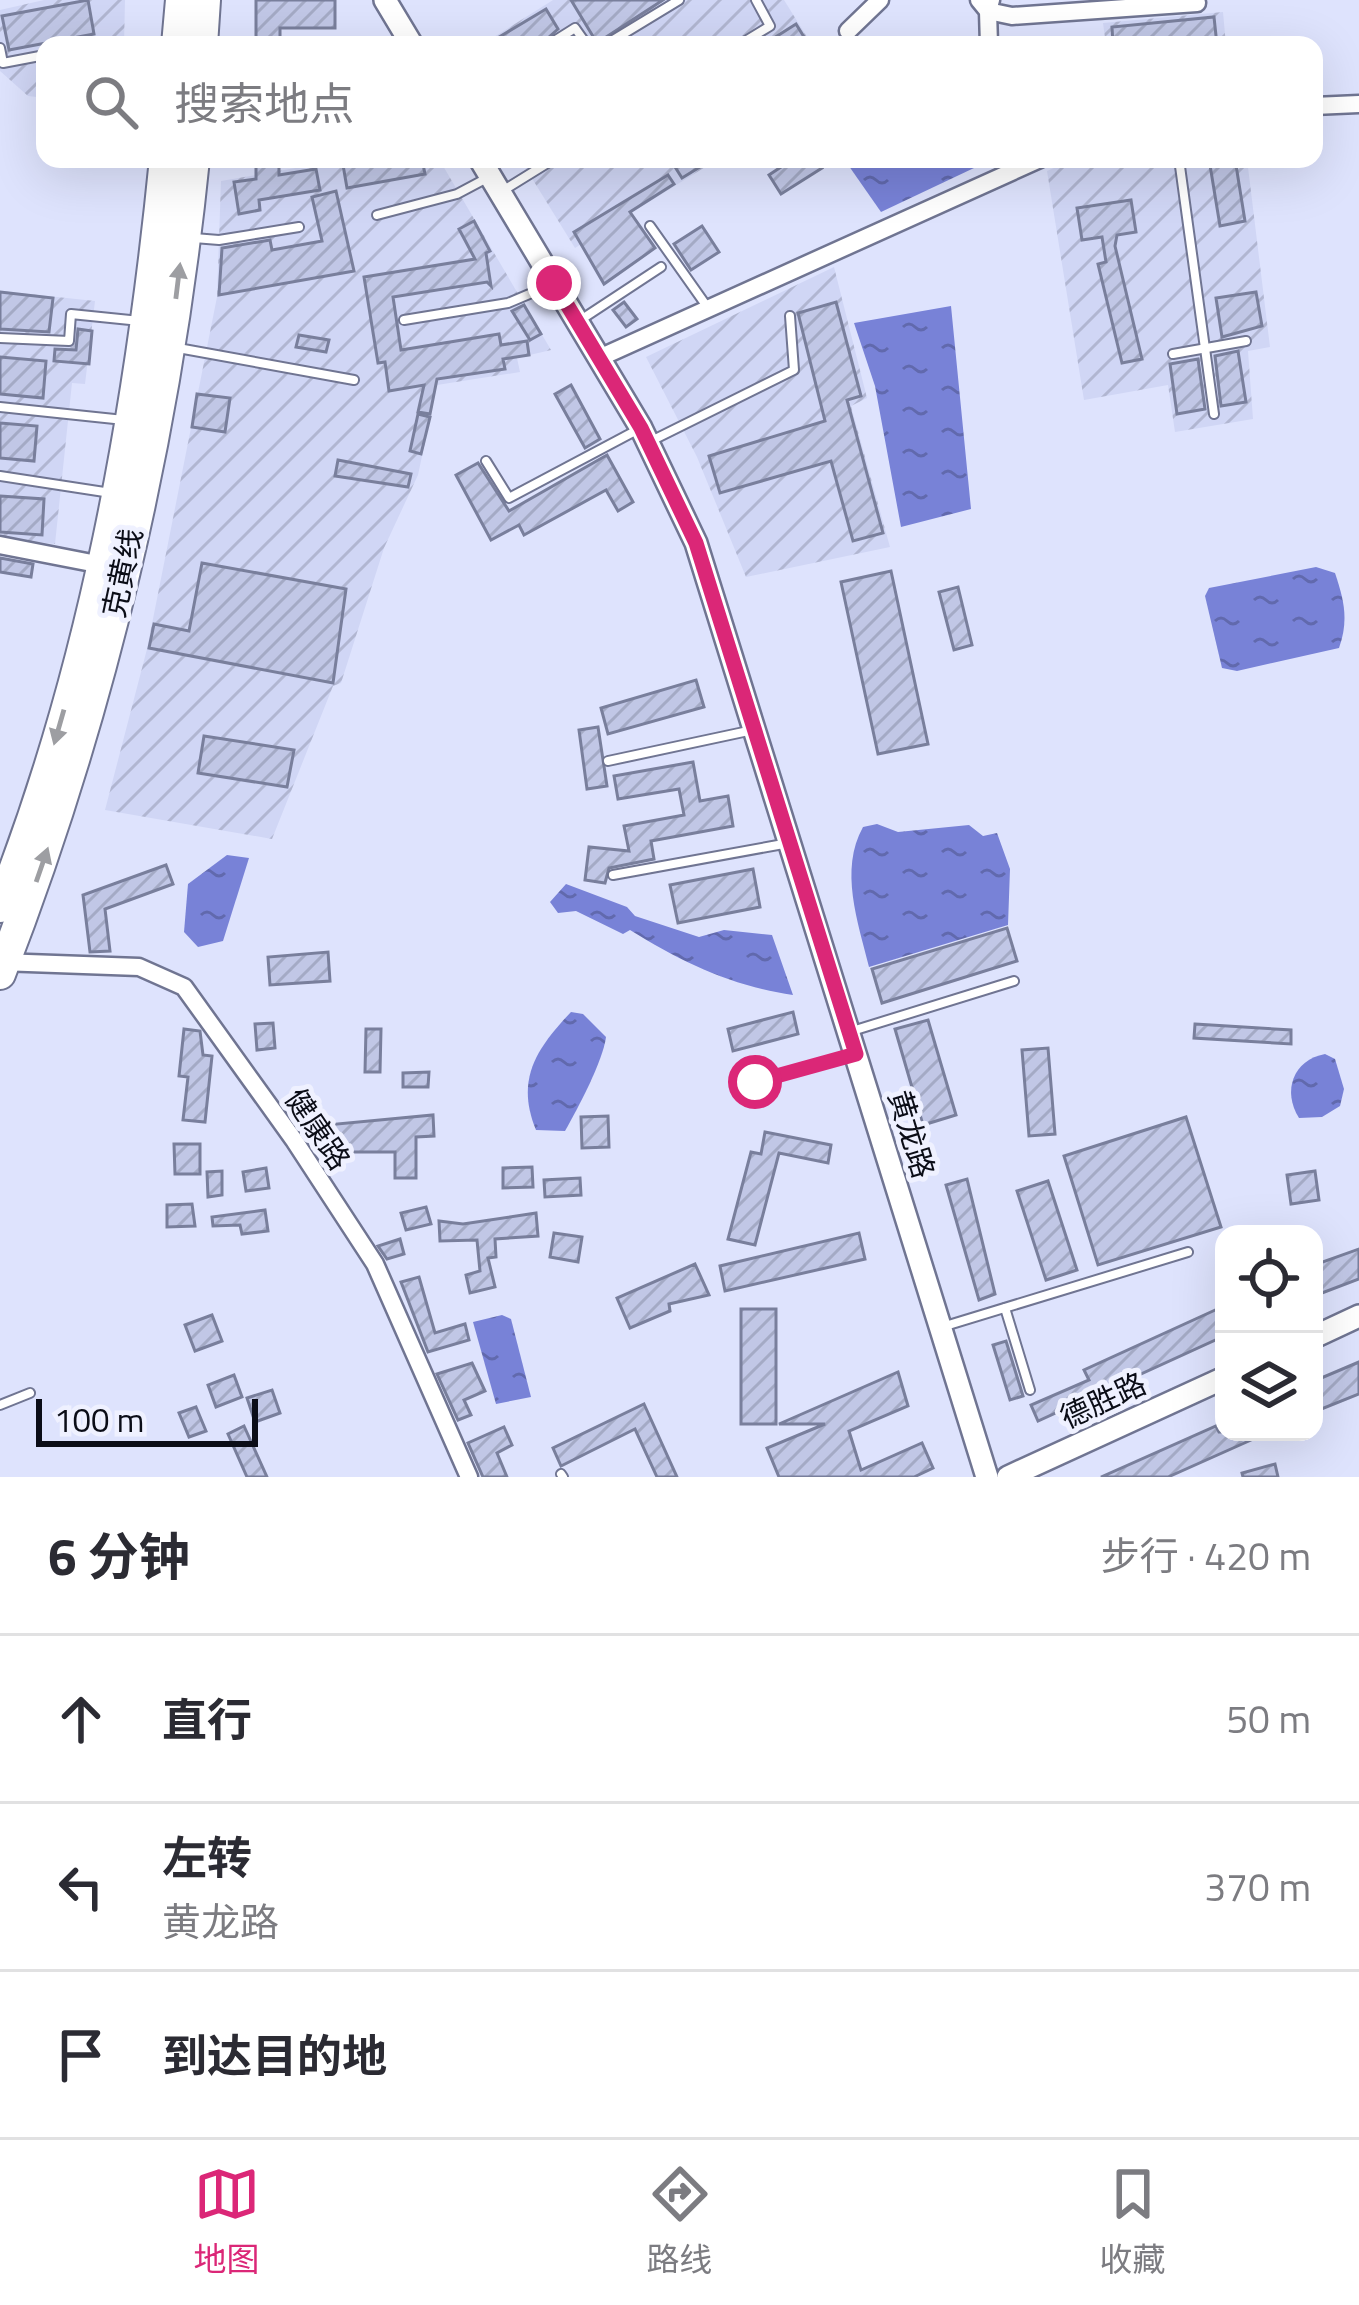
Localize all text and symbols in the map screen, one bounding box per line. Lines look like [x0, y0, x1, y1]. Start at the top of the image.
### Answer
search box [36, 36, 1323, 168]
icon: search [78, 69, 144, 135]
text: 搜索地点 [174, 69, 354, 137]
route end [527, 256, 581, 310]
one-way arrow [169, 262, 188, 300]
street label: 克黄线 [90, 524, 154, 622]
one-way arrow [49, 709, 68, 746]
one-way arrow [34, 847, 52, 883]
route start [728, 1055, 782, 1109]
street label: 健康路 [274, 1079, 362, 1179]
street label: 黄龙路 [877, 1084, 947, 1184]
map controls [1215, 1225, 1323, 1441]
button: locate [1215, 1225, 1323, 1333]
button: layers [1215, 1333, 1323, 1441]
street label: 德胜路 [1052, 1360, 1154, 1440]
scale bar [36, 1393, 258, 1446]
text: 100 m [54, 1395, 144, 1445]
text: 6 分钟 [48, 1517, 190, 1595]
text: 步行 · 420 m [1101, 1526, 1311, 1585]
text: 直行 [162, 1685, 252, 1753]
icon: ahead [48, 1686, 114, 1752]
text: 50 m [1226, 1689, 1311, 1748]
text: 左转 [162, 1823, 252, 1891]
icon: left [48, 1854, 114, 1920]
text: 370 m [1204, 1857, 1311, 1916]
text: 黄龙路 [162, 1892, 279, 1951]
text: 到达目的地 [162, 2021, 387, 2089]
icon: arrive [48, 2022, 114, 2088]
tab: 地图 [194, 2161, 260, 2284]
tab: 路线 [647, 2161, 713, 2284]
tab: 收藏 [1100, 2161, 1166, 2284]

